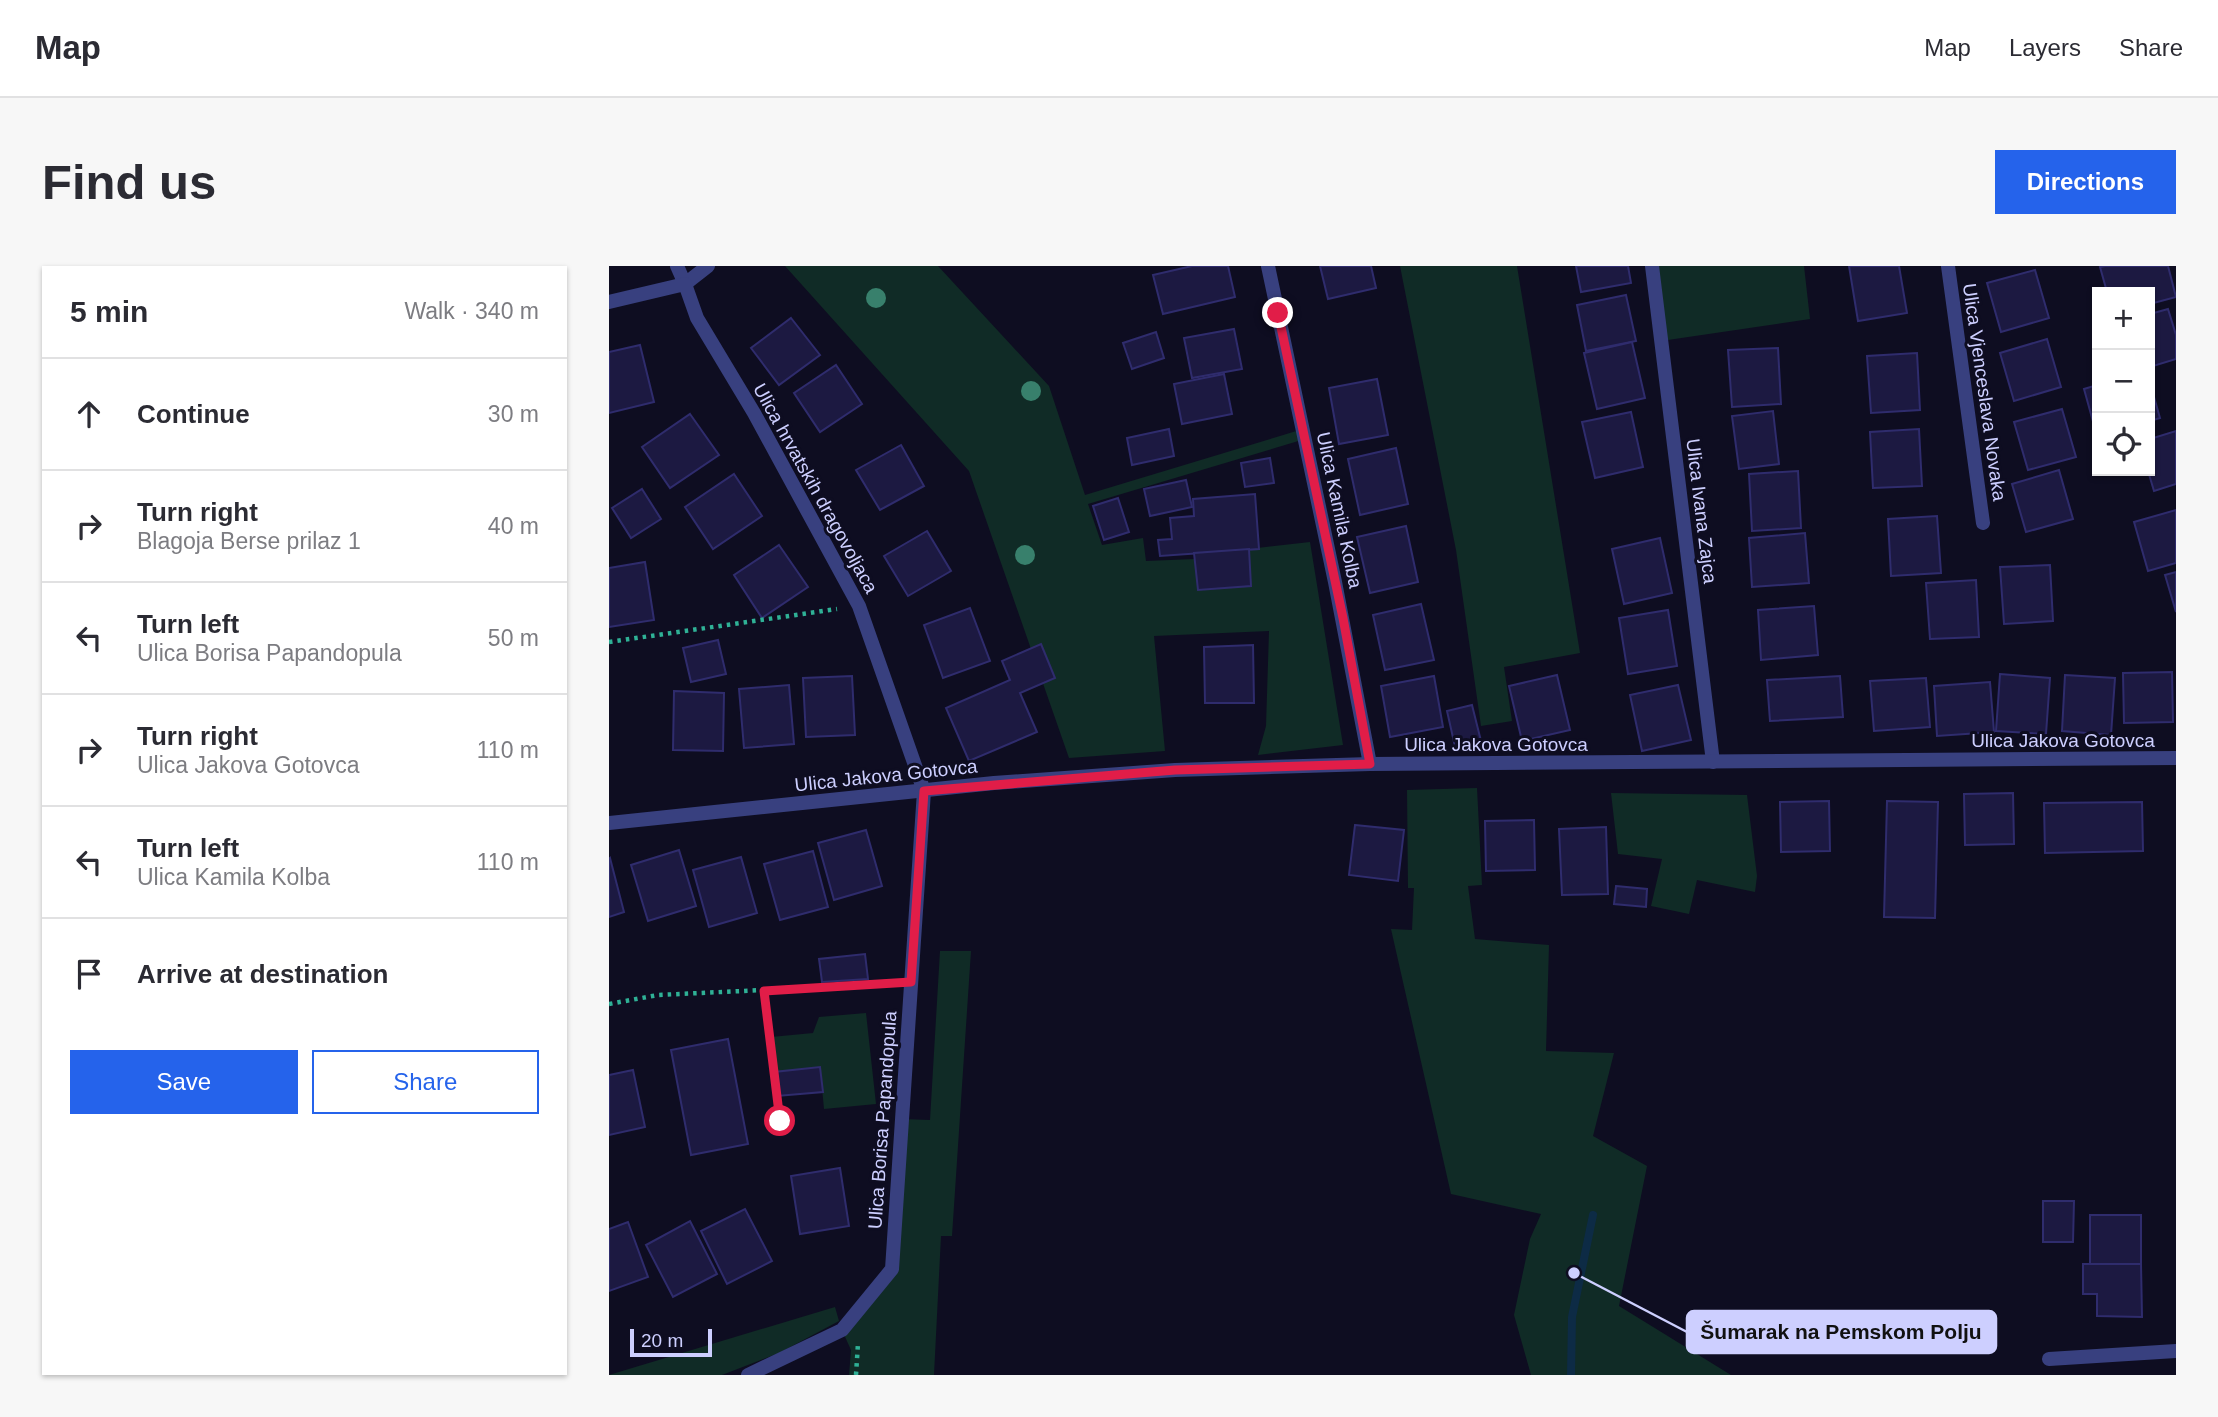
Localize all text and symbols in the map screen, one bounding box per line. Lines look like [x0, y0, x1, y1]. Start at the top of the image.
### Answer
text: Map [35, 29, 101, 66]
text: Map [1924, 34, 1971, 61]
text: Layers [2009, 34, 2081, 61]
text: Share [2119, 34, 2183, 61]
button: Directions [1995, 150, 2176, 214]
text: Find us [42, 155, 216, 209]
street label: Ulica Vjenceslava Novaka [1959, 282, 2010, 503]
map controls [2092, 287, 2155, 476]
button: + [2092, 287, 2155, 350]
text: 5 min [70, 295, 148, 328]
route end [1262, 297, 1293, 328]
text: Walk · 340 m [404, 298, 539, 324]
button: − [2092, 350, 2155, 413]
street label: Ulica hrvatskih dragovoljaca [749, 380, 882, 597]
icon: ahead [70, 395, 108, 433]
text: Continue [137, 399, 250, 429]
text: 30 m [488, 401, 539, 427]
button: locate [2092, 413, 2155, 476]
street label: Ulica Kamila Kolba [1313, 430, 1366, 591]
street label: Ulica Ivana Zajca [1682, 437, 1721, 585]
text: Turn right [137, 497, 258, 527]
icon: right [70, 507, 108, 545]
text: 40 m [488, 513, 539, 539]
text: Blagoja Berse prilaz 1 [137, 528, 361, 554]
text: Turn left [137, 609, 239, 639]
icon: left [70, 619, 108, 657]
text: 50 m [488, 625, 539, 651]
text: Ulica Borisa Papandopula [137, 640, 402, 666]
text: Turn right [137, 721, 258, 751]
street label: Ulica Jakova Gotovca [1971, 730, 2155, 751]
icon: right [70, 731, 108, 769]
street label: Ulica Jakova Gotovca [1404, 734, 1588, 755]
text: 110 m [477, 737, 539, 763]
text: Ulica Jakova Gotovca [137, 752, 359, 778]
street label: Ulica Jakova Gotovca [794, 755, 979, 796]
text: Turn left [137, 833, 239, 863]
icon: left [70, 843, 108, 881]
text: 110 m [477, 849, 539, 875]
text: Ulica Kamila Kolba [137, 864, 330, 890]
icon: arrive [70, 955, 108, 993]
text: Arrive at destination [137, 959, 388, 989]
street label: Ulica Borisa Papandopula [864, 1010, 901, 1230]
button: Save [70, 1050, 298, 1114]
button: Share [312, 1050, 539, 1114]
route start [764, 1105, 795, 1136]
callout: Šumarak na Pemskom Polju [1687, 1311, 1996, 1353]
text: Šumarak na Pemskom Polju [1700, 1320, 1982, 1343]
scale bar [630, 1326, 712, 1358]
text: 20 m [641, 1330, 683, 1351]

